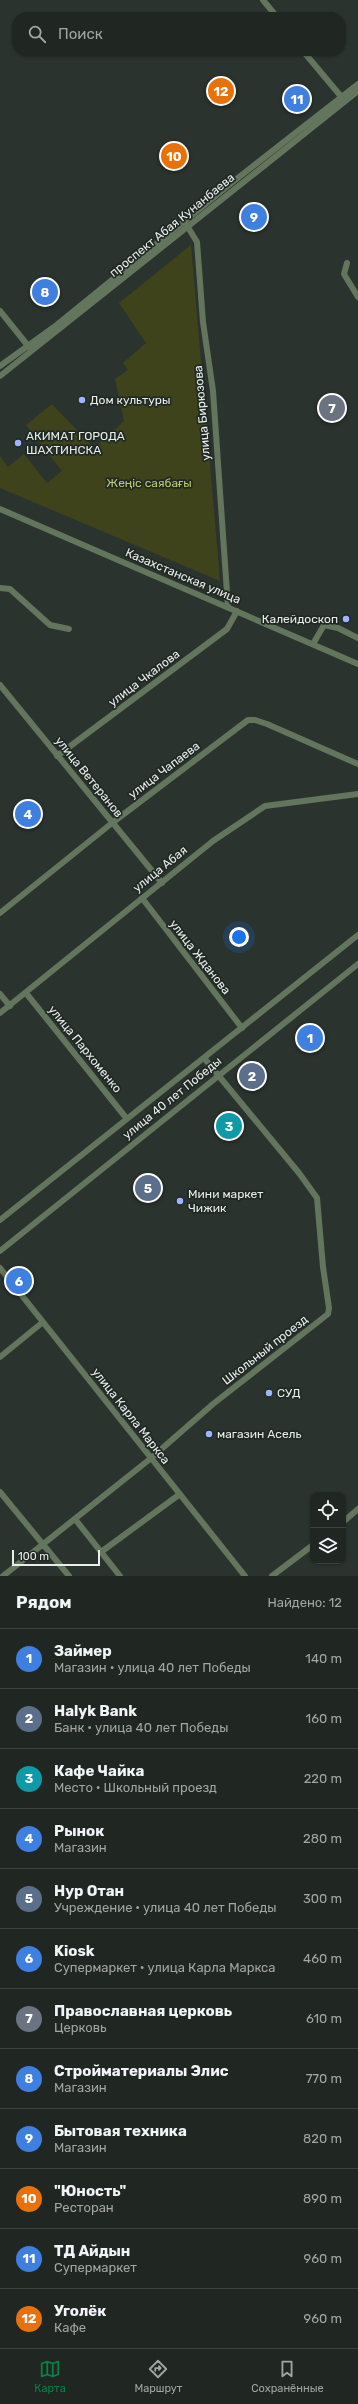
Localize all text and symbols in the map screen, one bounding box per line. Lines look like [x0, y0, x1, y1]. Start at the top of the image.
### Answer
search box [12, 12, 346, 56]
icon: search [26, 23, 48, 45]
text: Поиск [58, 25, 103, 43]
pin: 12 [208, 76, 234, 106]
pin: 11 [284, 84, 310, 114]
pin: 10 [161, 141, 187, 171]
street label: проспект Абая Кунанбаева [107, 170, 237, 280]
pin: 9 [241, 202, 267, 232]
pin: 8 [32, 277, 58, 307]
street label: улица Бирюзова [191, 365, 213, 461]
place label: Дом культуры [90, 393, 171, 407]
pin: 7 [319, 393, 345, 423]
marker: Дом культуры [77, 395, 87, 405]
place label: АКИМАТ ГОРОДА ШАХТИНСКА [26, 429, 125, 457]
marker: АКИМАТ ГОРОДА ШАХТИНСКА [13, 438, 23, 448]
park label: Жеңіс саябағы [106, 476, 192, 490]
street label: Казахстанская улица [123, 545, 243, 607]
place label: Калейдоскоп [262, 612, 338, 626]
marker: Калейдоскоп [341, 614, 351, 624]
street label: улица Чкалова [106, 647, 182, 709]
street label: улица Ветеранов [52, 734, 126, 820]
street label: улица Чапаева [126, 739, 202, 801]
pin: 4 [15, 799, 41, 829]
street label: улица Абая [130, 843, 190, 895]
street label: улица Жданова [167, 917, 233, 997]
your location [229, 927, 249, 947]
street label: улица Пархоменко [45, 1002, 125, 1096]
pin: 1 [297, 1023, 323, 1053]
street label: улица 40 лет Победы [120, 1054, 224, 1142]
pin: 2 [239, 1061, 265, 1091]
pin: 3 [216, 1111, 242, 1141]
pin: 5 [135, 1173, 161, 1203]
place label: Мини маркет Чижик [188, 1187, 263, 1215]
marker: Мини маркет Чижик [175, 1196, 185, 1206]
pin: 6 [6, 1266, 32, 1296]
street label: Школьный проезд [219, 1312, 311, 1388]
street label: улица Карла Маркса [89, 1365, 173, 1467]
place label: СУД [277, 1386, 301, 1400]
marker: СУД [264, 1388, 274, 1398]
place label: магазин Асель [217, 1427, 302, 1441]
marker: магазин Асель [204, 1429, 214, 1439]
map controls [310, 1492, 346, 1564]
button: locate [310, 1492, 346, 1528]
button: layers [310, 1528, 346, 1564]
scale bar [12, 1548, 100, 1567]
text: 100 m [18, 1550, 49, 1563]
text: Рядом [16, 1592, 72, 1612]
text: Найдено: 12 [267, 1595, 342, 1610]
text: Займер [54, 1642, 112, 1660]
text: 1 [26, 1651, 32, 1666]
text: 140 m [305, 1651, 342, 1666]
text: Магазин · улица 40 лет Победы [54, 1660, 251, 1675]
text: Halyk Bank [54, 1702, 137, 1720]
text: 2 [25, 1711, 33, 1726]
text: 160 m [306, 1711, 342, 1726]
text: Банк · улица 40 лет Победы [54, 1720, 228, 1735]
text: Кафе Чайка [54, 1762, 144, 1780]
text: 3 [25, 1771, 33, 1786]
text: 220 m [304, 1771, 342, 1786]
text: Место · Школьный проезд [54, 1780, 217, 1795]
text: Рынок [54, 1822, 104, 1840]
text: 4 [25, 1831, 33, 1846]
text: 280 m [303, 1831, 342, 1846]
text: Магазин [54, 1840, 107, 1855]
text: Нур Отан [54, 1882, 124, 1900]
text: 5 [25, 1891, 33, 1906]
text: 300 m [303, 1891, 342, 1906]
text: Учреждение · улица 40 лет Победы [54, 1900, 276, 1915]
text: Kiosk [54, 1942, 94, 1960]
text: 6 [25, 1951, 33, 1966]
text: 460 m [303, 1951, 342, 1966]
text: Супермаркет · улица Карла Маркса [54, 1960, 275, 1975]
text: Православная церковь [54, 2002, 232, 2020]
text: 7 [25, 2011, 33, 2026]
text: 610 m [306, 2011, 342, 2026]
text: Церковь [54, 2020, 106, 2035]
text: Стройматериалы Элис [54, 2062, 229, 2080]
text: 8 [25, 2071, 33, 2086]
text: 770 m [306, 2071, 342, 2086]
text: Магазин [54, 2080, 107, 2095]
text: Бытовая техника [54, 2122, 187, 2140]
text: 9 [25, 2131, 33, 2146]
text: 820 m [303, 2131, 342, 2146]
text: Магазин [54, 2140, 107, 2155]
text: "Юность" [54, 2182, 126, 2200]
text: 10 [21, 2191, 37, 2206]
text: 890 m [303, 2191, 342, 2206]
text: Ресторан [54, 2200, 114, 2215]
text: ТД Айдын [54, 2242, 130, 2260]
text: 11 [23, 2251, 35, 2266]
text: 960 m [304, 2251, 342, 2266]
text: Супермаркет [54, 2260, 137, 2275]
text: Уголёк [54, 2302, 106, 2320]
text: 12 [22, 2311, 36, 2326]
text: 960 m [304, 2311, 342, 2326]
text: Кафе [54, 2320, 86, 2335]
tab: Карта [34, 2358, 66, 2395]
tab: Маршрут [134, 2358, 182, 2395]
tab: Сохранённые [251, 2358, 324, 2395]

